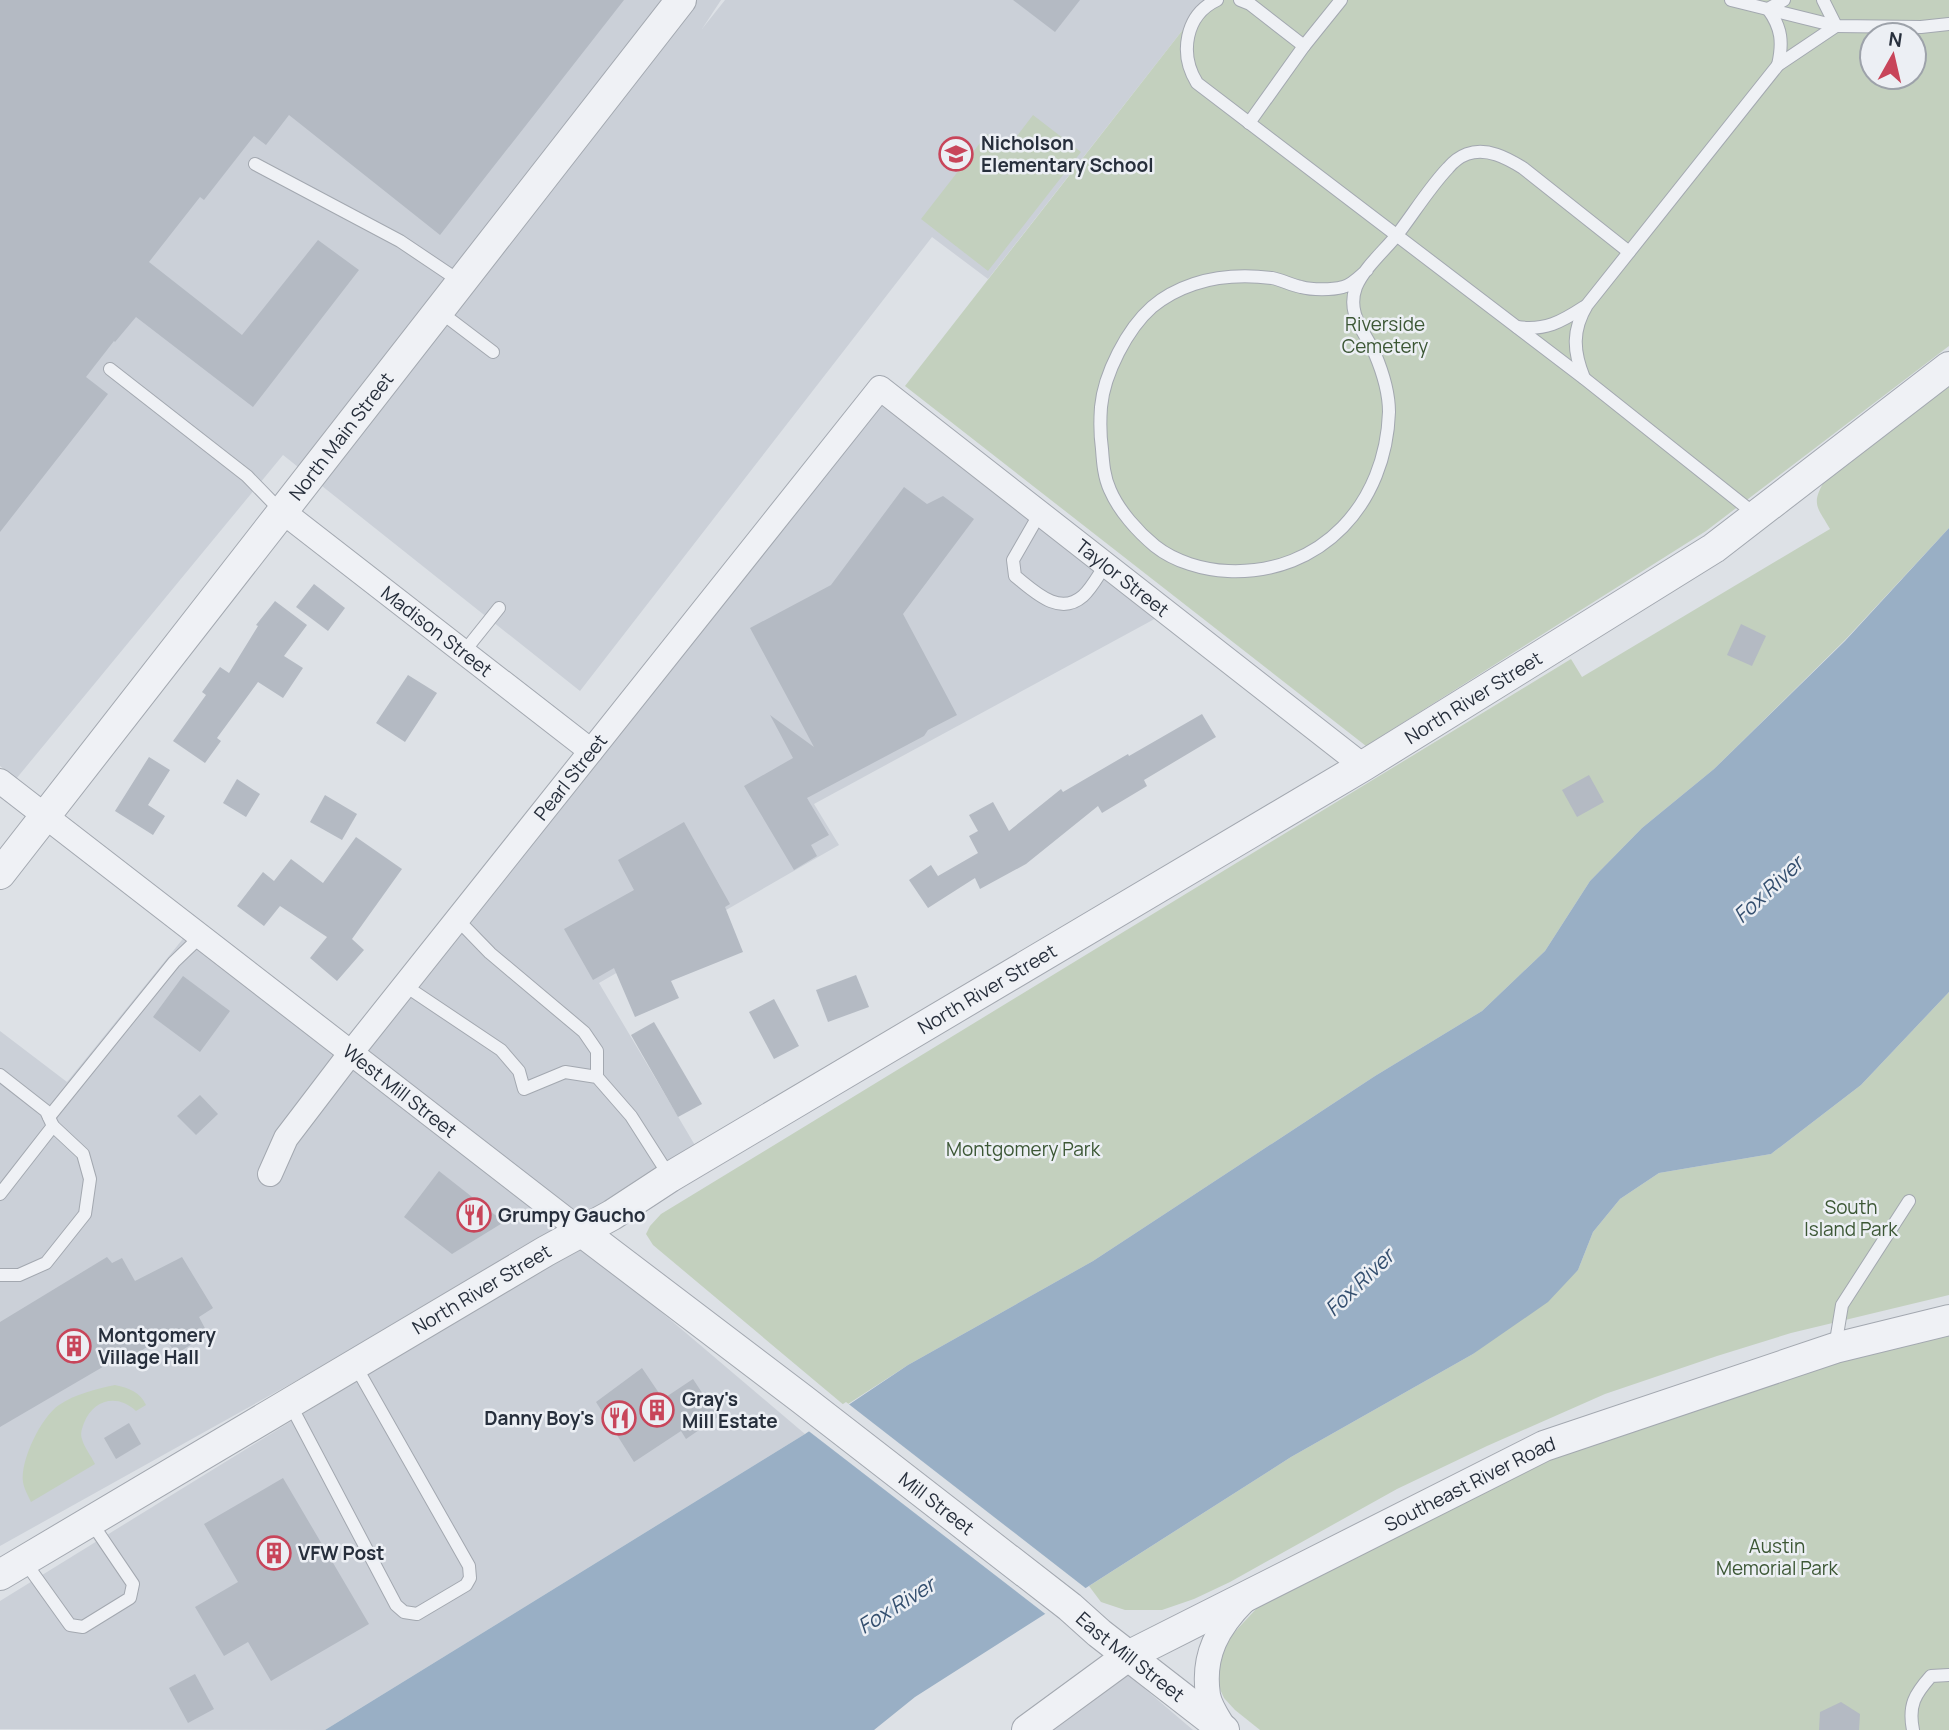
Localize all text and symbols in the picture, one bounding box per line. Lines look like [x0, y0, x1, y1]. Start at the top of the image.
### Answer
north arrow [1858, 21, 1928, 91]
text: N [1887, 25, 1904, 53]
place label: Nicholson Elementary School [981, 130, 1154, 178]
school or university icon: Nicholson Elementary School [937, 135, 975, 173]
park label: Riverside Cemetery [1342, 311, 1428, 359]
street label: North Main Street [283, 367, 399, 506]
street label: Taylor Street [1070, 533, 1175, 623]
street label: Madison Street [376, 580, 498, 683]
street label: North River Street [1400, 645, 1547, 750]
street label: Pearl Street [528, 728, 613, 826]
water label: Fox River [1727, 848, 1811, 929]
street label: North River Street [913, 938, 1061, 1040]
street label: West Mill Street [337, 1038, 463, 1143]
park label: Montgomery Park [946, 1136, 1101, 1162]
park label: South Island Park [1804, 1194, 1898, 1242]
restaurant icon: Grumpy Gaucho [455, 1196, 493, 1234]
place label: Grumpy Gaucho [498, 1202, 646, 1228]
street label: North River Street [407, 1238, 556, 1341]
water label: Fox River [1318, 1240, 1401, 1322]
place label: Montgomery Village Hall [98, 1322, 216, 1370]
building icon: Montgomery Village Hall [55, 1327, 93, 1365]
place label: Gray's Mill Estate [682, 1386, 778, 1434]
building icon: Gray's Mill Estate [638, 1391, 676, 1429]
restaurant icon: Danny Boy's [600, 1399, 638, 1437]
place label: Danny Boy's [484, 1405, 594, 1431]
street label: Southeast River Road [1380, 1430, 1559, 1538]
street label: Mill Street [893, 1466, 980, 1541]
park label: Austin Memorial Park [1716, 1533, 1839, 1581]
building icon: VFW Post [255, 1534, 293, 1572]
place label: VFW Post [298, 1540, 384, 1566]
water label: Fox River [852, 1569, 942, 1640]
street label: East Mill Street [1070, 1605, 1190, 1708]

